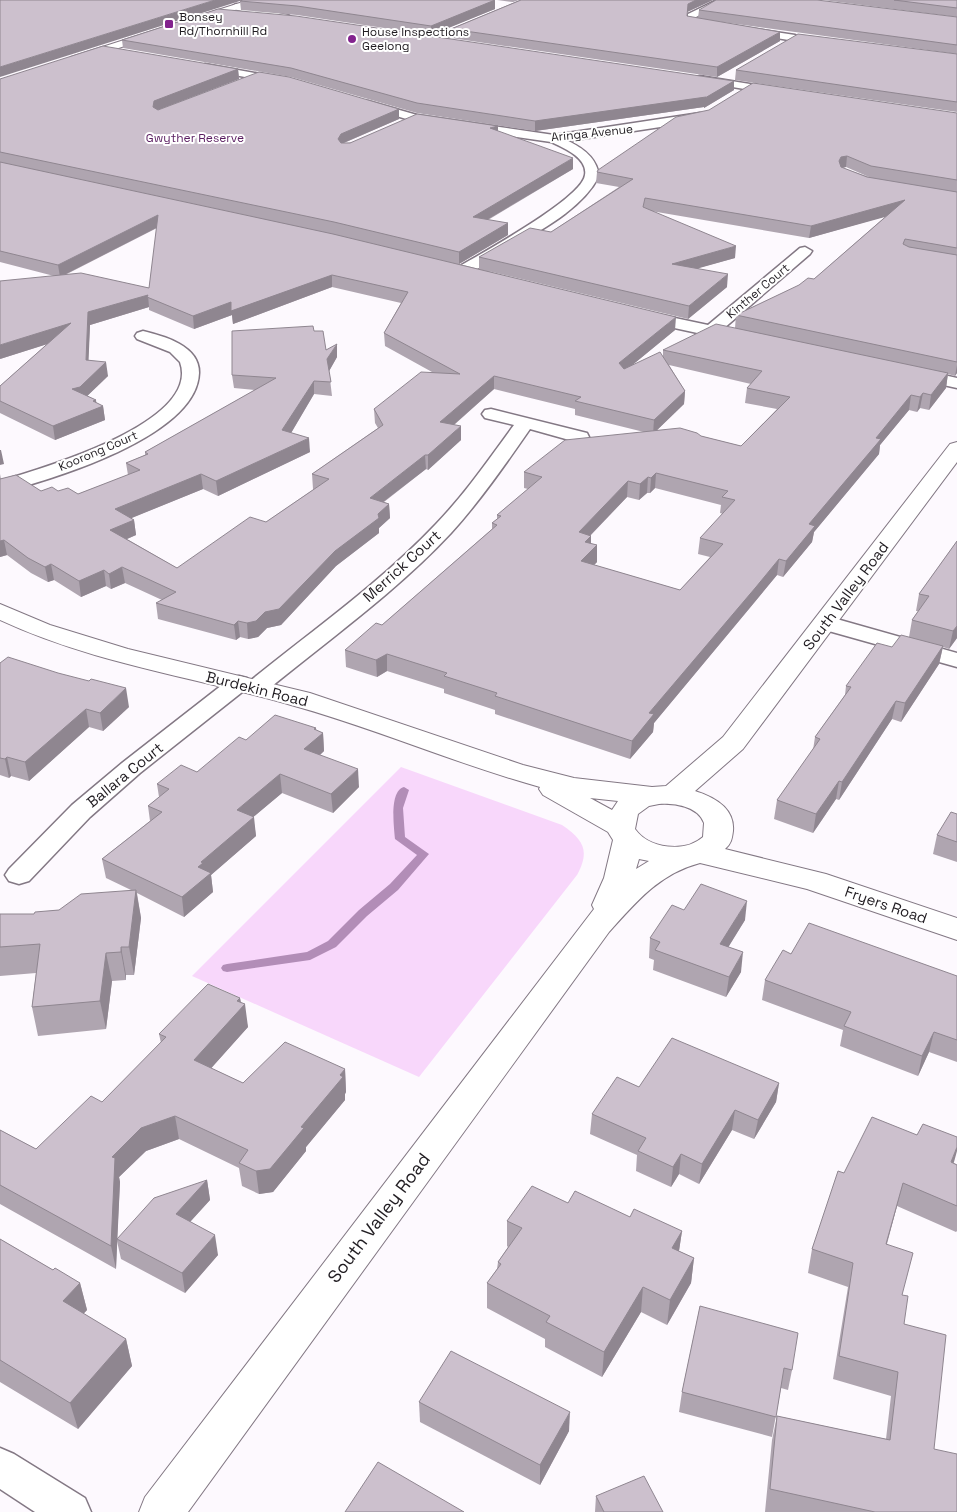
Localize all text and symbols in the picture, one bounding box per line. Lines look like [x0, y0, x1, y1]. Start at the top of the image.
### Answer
place label: Bonsey Rd/Thornhill Rd [179, 9, 267, 39]
marker: Bonsey Rd/Thornhill Rd [163, 18, 175, 30]
place label: House Inspections Geelong [362, 24, 469, 54]
marker: House Inspections Geelong [346, 33, 358, 45]
street label: Aringa Avenue [550, 121, 634, 145]
park label: Gwyther Reserve [146, 130, 244, 146]
street label: Kinther Court [723, 260, 793, 322]
street label: Koorong Court [56, 427, 140, 475]
street label: Merrick Court [359, 526, 445, 606]
street label: South Valley Road [799, 538, 893, 654]
street label: Burdekin Road [204, 667, 310, 710]
street label: Ballara Court [83, 738, 167, 811]
street label: Fryers Road [842, 882, 930, 927]
street label: South Valley Road [322, 1148, 435, 1287]

